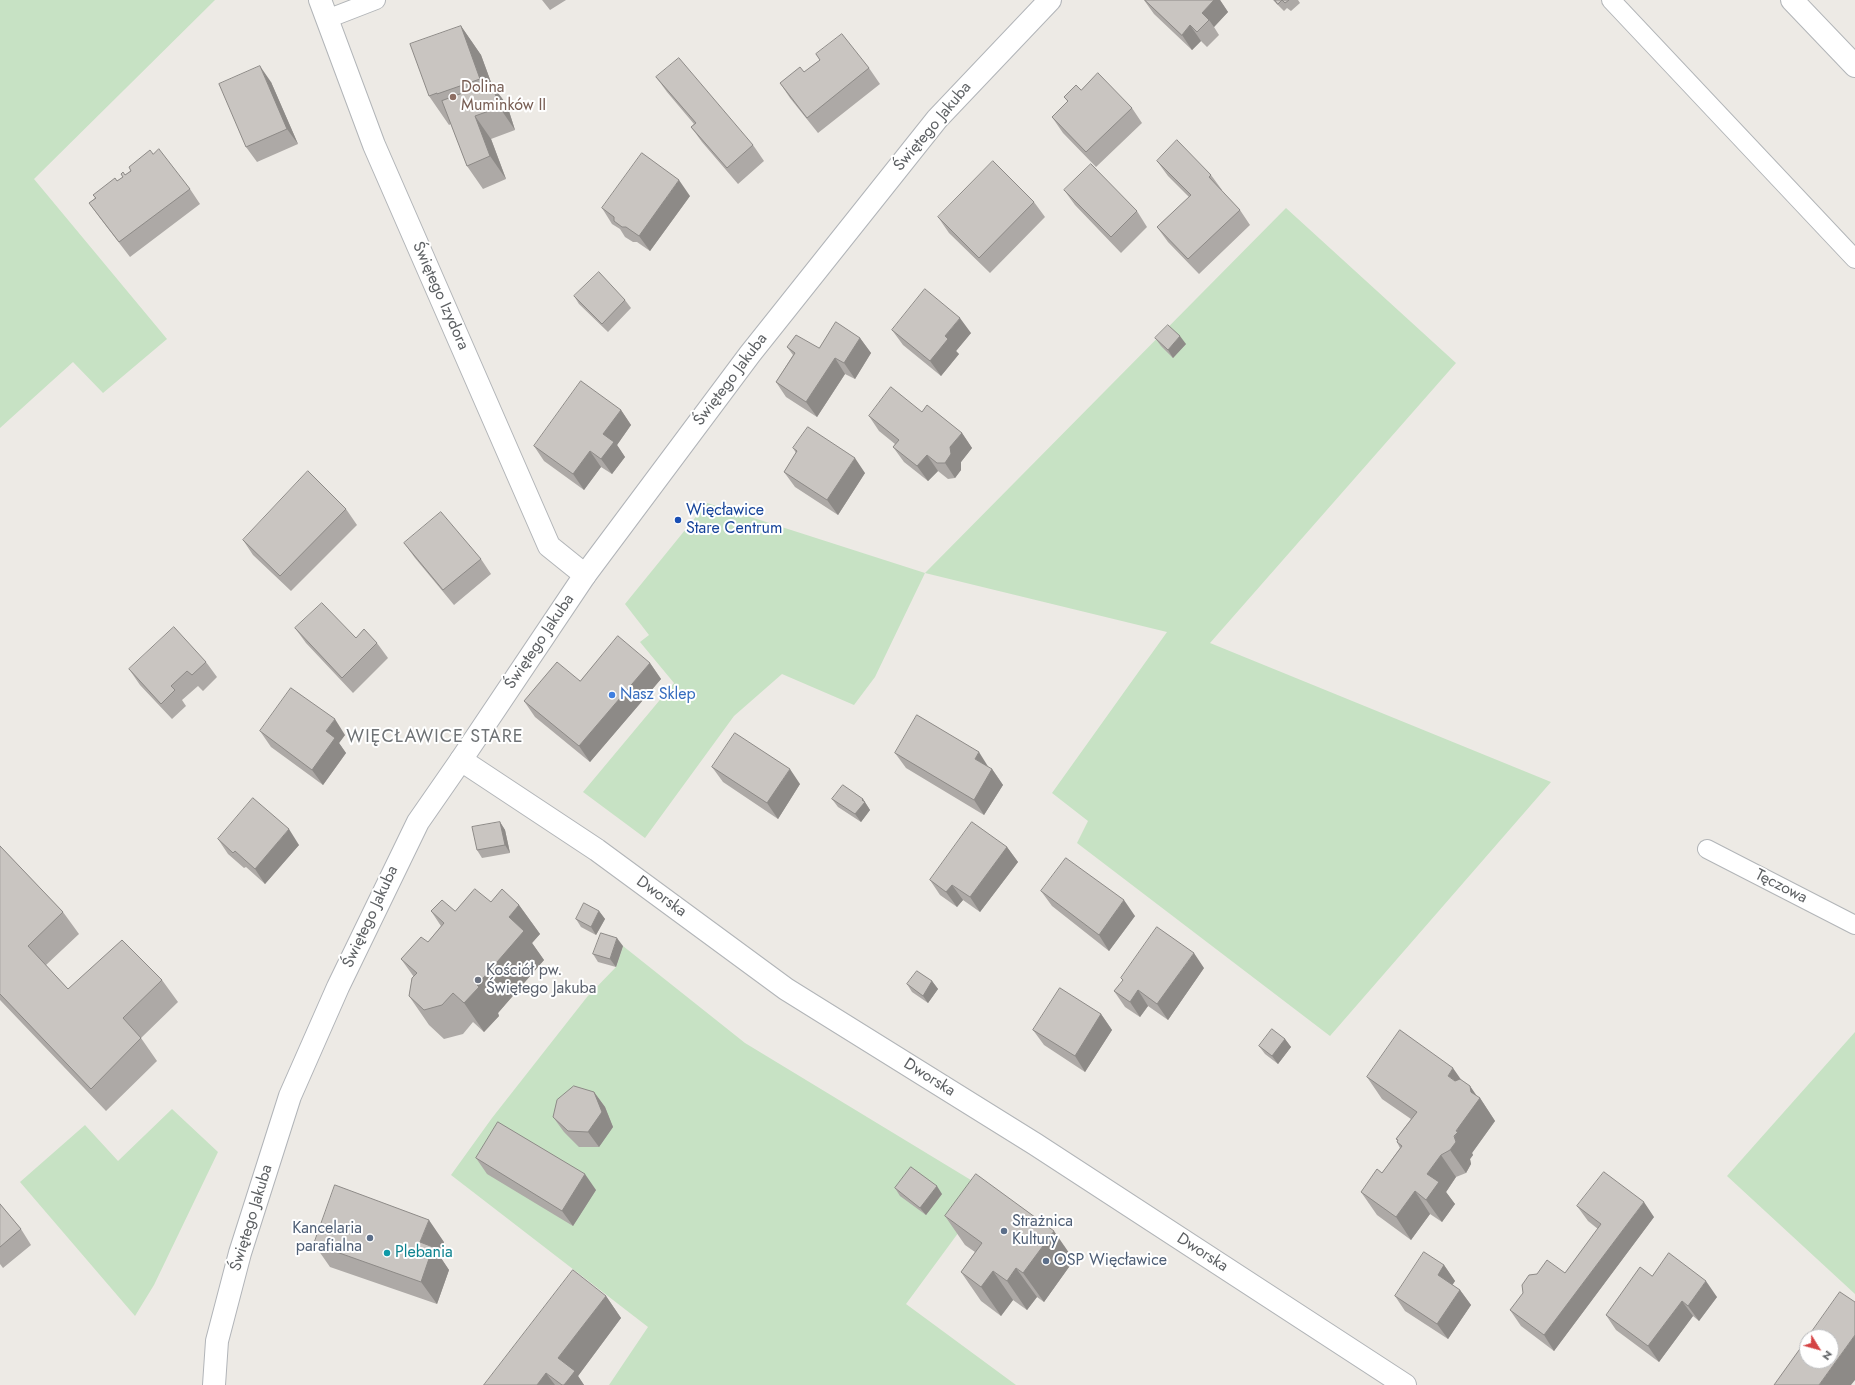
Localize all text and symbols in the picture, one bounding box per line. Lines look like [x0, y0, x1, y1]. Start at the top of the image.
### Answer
place label: Dolina Muminków II [461, 78, 546, 116]
street label: Świętego Jakuba [890, 79, 976, 175]
marker: Dolina Muminków II [448, 92, 458, 102]
street label: Świętego Izydora [408, 239, 472, 353]
street label: Świętego Jakuba [690, 330, 772, 430]
place label: Więcławice Stare Centrum [686, 501, 782, 539]
marker: Więcławice Stare Centrum [673, 515, 683, 525]
street label: Świętego Jakuba [501, 591, 579, 693]
place label: Nasz Sklep [620, 685, 696, 705]
marker: Nasz Sklep [607, 690, 617, 700]
district label: WIĘCŁAWICE STARE [346, 727, 524, 749]
street label: Świętego Jakuba [339, 863, 403, 971]
street label: Tęczowa [1752, 866, 1810, 908]
street label: Dworska [632, 872, 690, 922]
place label: Kościół pw. Świętego Jakuba [486, 961, 596, 999]
marker: Kościół pw. Świętego Jakuba [473, 975, 483, 985]
street label: Dworska [900, 1055, 958, 1101]
street label: Świętego Jakuba [227, 1162, 277, 1274]
place label: Strażnica Kultury [1012, 1212, 1073, 1250]
place label: Kancelaria parafialna [292, 1219, 362, 1257]
marker: Strażnica Kultury [999, 1226, 1009, 1236]
street label: Dworska [1173, 1229, 1231, 1277]
marker: Kancelaria parafialna [365, 1233, 375, 1243]
place label: Plebania [395, 1243, 453, 1263]
marker: Plebania [382, 1248, 392, 1258]
place label: OSP Więcławice [1054, 1251, 1167, 1271]
marker: OSP Więcławice [1041, 1256, 1051, 1266]
north arrow [1799, 1329, 1839, 1369]
text: N [1819, 1347, 1837, 1364]

